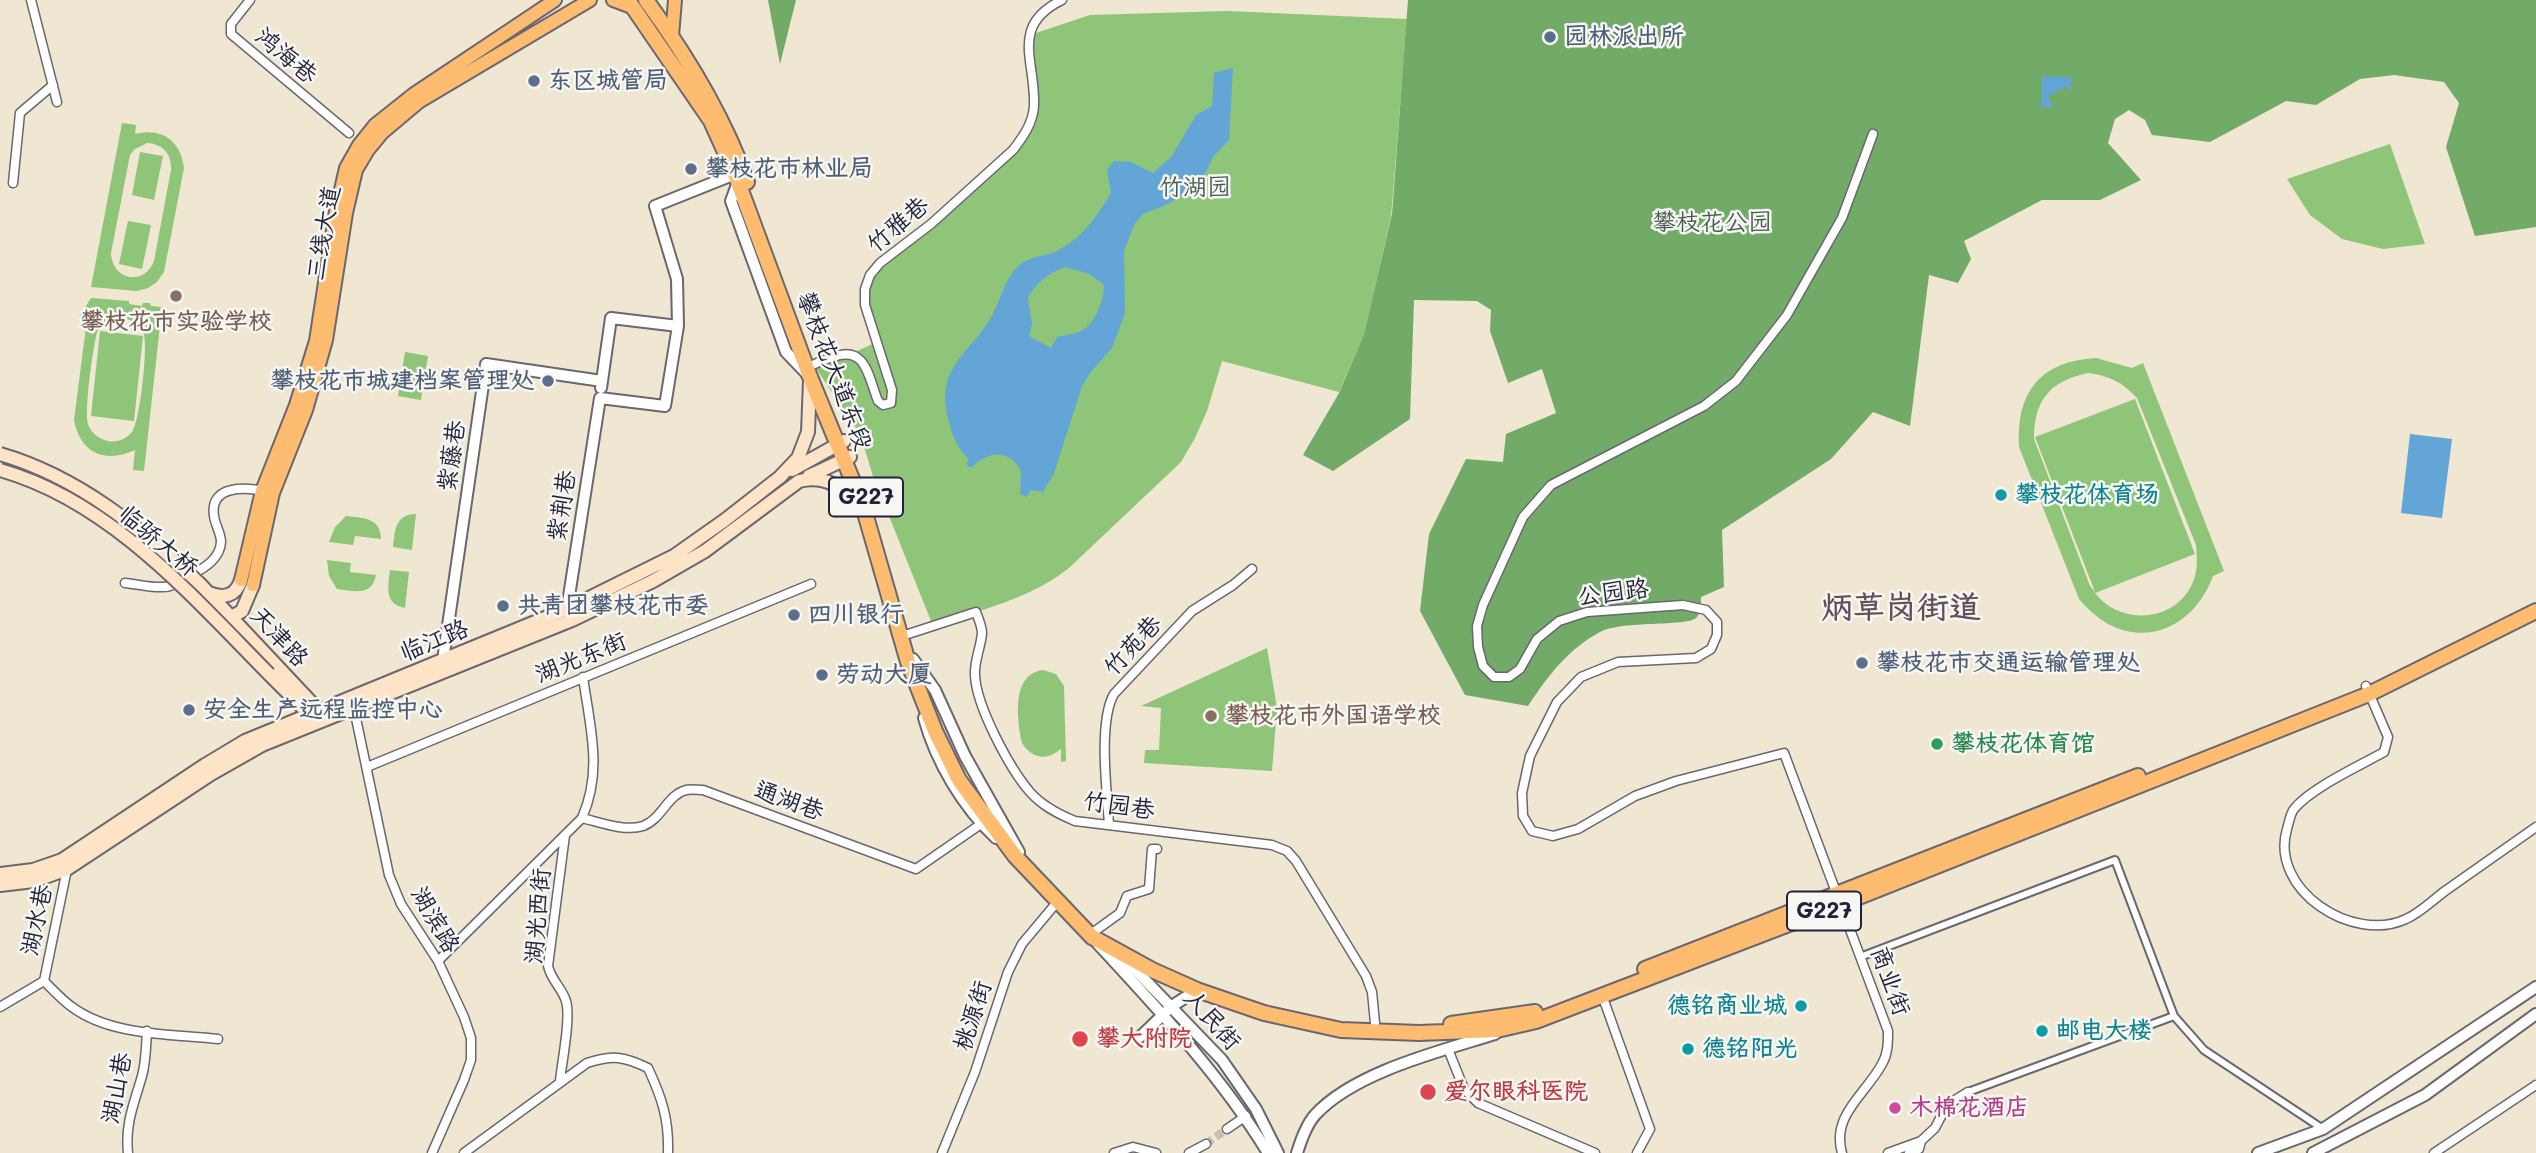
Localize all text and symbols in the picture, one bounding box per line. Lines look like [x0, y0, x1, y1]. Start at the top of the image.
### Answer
street label: 鸿海巷 [249, 22, 323, 90]
place label: 园林派出所 [1564, 23, 1684, 51]
marker: 园林派出所 [1542, 29, 1558, 45]
place label: 东区城管局 [548, 67, 668, 95]
marker: 东区城管局 [526, 73, 542, 89]
place label: 攀枝花市林业局 [705, 155, 873, 183]
marker: 攀枝花市林业局 [683, 161, 699, 177]
park label: 竹湖园 [1159, 174, 1231, 202]
street label: 三线大道 [301, 183, 347, 283]
street label: 竹雅巷 [861, 191, 935, 259]
park label: 攀枝花公园 [1652, 209, 1772, 237]
street label: 攀枝花大道东段 [790, 287, 878, 455]
marker: 攀枝花市实验学校 [168, 288, 184, 304]
place label: 攀枝花市实验学校 [80, 308, 272, 336]
place label: 攀枝花市城建档案管理处 [270, 367, 534, 395]
marker: 攀枝花市城建档案管理处 [540, 373, 556, 389]
street label: 紫藤巷 [433, 418, 471, 494]
street label: 紫荆巷 [542, 468, 582, 544]
road number: G227 [829, 477, 903, 516]
place label: 攀枝花体育场 [2015, 481, 2159, 509]
marker: 攀枝花体育场 [1993, 487, 2009, 503]
street label: 临骄大桥 [112, 499, 204, 583]
street label: 公园路 [1576, 574, 1650, 612]
district label: 炳草岗街道 [1821, 589, 1981, 627]
place label: 共青团攀枝花市委 [517, 592, 709, 620]
marker: 共青团攀枝花市委 [495, 598, 511, 614]
street label: 天津路 [244, 601, 314, 673]
place label: 四川银行 [808, 601, 904, 629]
marker: 四川银行 [786, 607, 802, 623]
street label: 竹苑巷 [1098, 610, 1168, 682]
street label: 临江路 [395, 614, 473, 668]
street label: 湖光东街 [531, 627, 631, 689]
place label: 攀枝花市交通运输管理处 [1876, 649, 2140, 677]
marker: 攀枝花市交通运输管理处 [1854, 655, 1870, 671]
place label: 劳动大厦 [836, 661, 932, 689]
marker: 劳动大厦 [814, 667, 830, 683]
place label: 安全生产远程监控中心 [203, 696, 443, 724]
marker: 安全生产远程监控中心 [181, 702, 197, 718]
place label: 攀枝花市外国语学校 [1225, 702, 1441, 730]
marker: 攀枝花市外国语学校 [1203, 708, 1219, 724]
place label: 攀枝花体育馆 [1951, 730, 2095, 758]
marker: 攀枝花体育馆 [1929, 736, 1945, 752]
street label: 通湖巷 [750, 775, 828, 827]
street label: 竹园巷 [1081, 787, 1157, 825]
street label: 湖光西街 [519, 867, 557, 965]
street label: 湖水巷 [15, 882, 59, 958]
street label: 湖滨路 [405, 882, 465, 958]
road number: G227 [1787, 891, 1861, 930]
street label: 商业街 [1864, 942, 1916, 1020]
street label: 桃源街 [948, 977, 998, 1055]
street label: 人民街 [1177, 984, 1247, 1056]
place label: 德铭商业城 [1667, 992, 1787, 1020]
marker: 德铭商业城 [1793, 998, 1809, 1014]
place label: 邮电大楼 [2056, 1017, 2152, 1045]
marker: 邮电大楼 [2034, 1023, 2050, 1039]
place label: 攀大附院 [1096, 1025, 1192, 1053]
marker: 攀大附院 [1070, 1029, 1090, 1049]
place label: 德铭阳光 [1702, 1035, 1798, 1063]
marker: 德铭阳光 [1680, 1041, 1696, 1057]
street label: 湖山巷 [96, 1050, 138, 1126]
place label: 爱尔眼科医院 [1444, 1078, 1588, 1106]
marker: 爱尔眼科医院 [1418, 1082, 1438, 1102]
place label: 木棉花酒店 [1909, 1094, 2029, 1122]
marker: 木棉花酒店 [1887, 1100, 1903, 1116]

